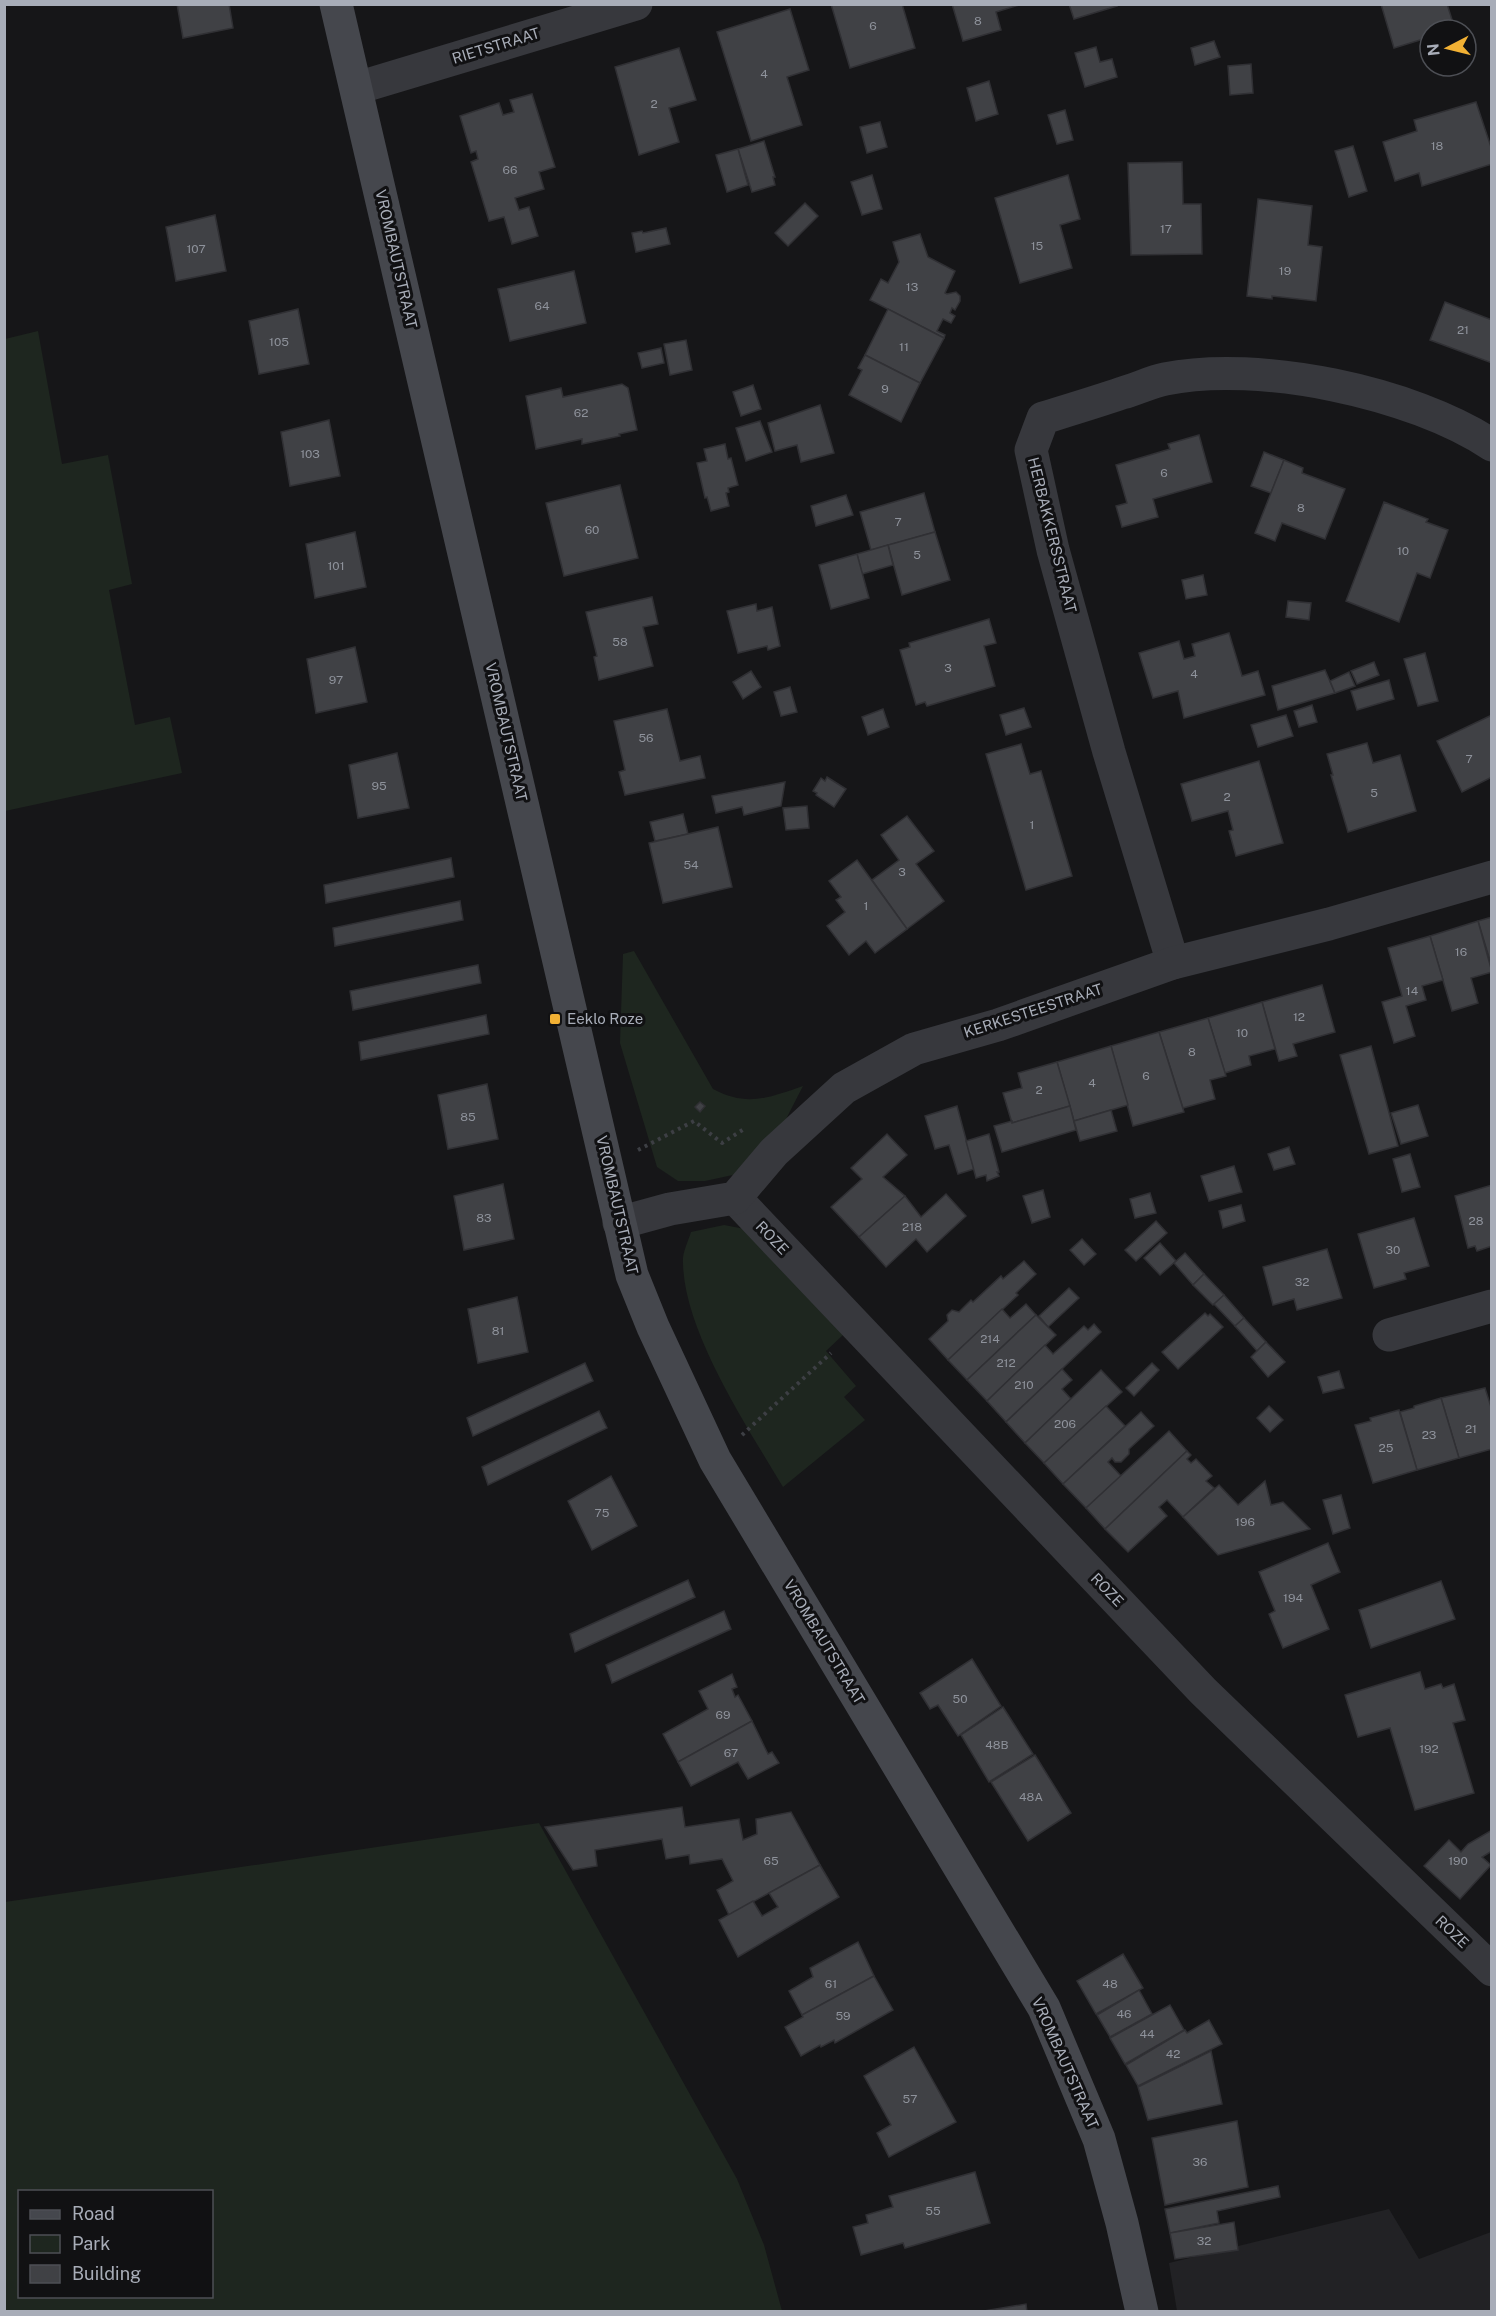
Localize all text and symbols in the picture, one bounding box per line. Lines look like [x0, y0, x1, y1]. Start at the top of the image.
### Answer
house number: 8 [974, 14, 982, 28]
north arrow [1418, 18, 1478, 78]
house number: 6 [869, 19, 877, 33]
street label: RIETSTRAAT [450, 24, 542, 67]
text: N [1423, 42, 1444, 57]
house number: 4 [760, 67, 768, 81]
house number: 2 [650, 97, 658, 111]
house number: 18 [1431, 139, 1444, 153]
house number: 66 [503, 163, 517, 177]
street label: VROMBAUTSTRAAT [372, 188, 421, 330]
house number: 17 [1160, 222, 1172, 236]
house number: 15 [1031, 239, 1044, 253]
house number: 107 [186, 242, 206, 256]
house number: 19 [1279, 264, 1291, 278]
house number: 13 [906, 280, 918, 294]
house number: 64 [535, 299, 550, 313]
house number: 21 [1457, 323, 1469, 337]
house number: 105 [269, 335, 289, 349]
house number: 11 [899, 340, 909, 354]
house number: 9 [881, 382, 889, 396]
house number: 62 [574, 406, 588, 420]
house number: 103 [300, 447, 320, 461]
street label: HERBAKKERSSTRAAT [1025, 455, 1080, 614]
house number: 6 [1160, 466, 1168, 480]
house number: 8 [1297, 501, 1305, 515]
house number: 7 [894, 515, 902, 529]
house number: 60 [585, 523, 599, 537]
house number: 10 [1397, 544, 1409, 558]
house number: 5 [913, 548, 921, 562]
house number: 101 [327, 559, 345, 573]
house number: 58 [612, 635, 628, 649]
street label: VROMBAUTSTRAAT [482, 661, 531, 803]
house number: 3 [944, 661, 952, 675]
house number: 4 [1190, 667, 1198, 681]
house number: 97 [329, 673, 343, 687]
house number: 56 [638, 731, 654, 745]
house number: 7 [1465, 752, 1473, 766]
house number: 95 [371, 779, 387, 793]
house number: 5 [1370, 786, 1378, 800]
house number: 2 [1223, 790, 1231, 804]
house number: 1 [1030, 818, 1034, 832]
house number: 54 [683, 858, 699, 872]
house number: 3 [898, 865, 906, 879]
house number: 1 [864, 899, 868, 913]
house number: 16 [1455, 945, 1467, 959]
street label: KERKESTEESTRAAT [961, 980, 1104, 1041]
house number: 14 [1406, 984, 1419, 998]
place label: Eeklo Roze [567, 1010, 643, 1027]
house number: 12 [1293, 1010, 1305, 1024]
marker: Eeklo Roze [548, 1012, 562, 1026]
house number: 10 [1236, 1026, 1248, 1040]
house number: 8 [1188, 1045, 1196, 1059]
house number: 6 [1142, 1069, 1150, 1083]
house number: 4 [1088, 1076, 1096, 1090]
house number: 2 [1035, 1083, 1043, 1097]
house number: 85 [460, 1110, 476, 1124]
street label: VROMBAUTSTRAAT [593, 1134, 642, 1276]
house number: 83 [476, 1211, 492, 1225]
house number: 28 [1469, 1214, 1484, 1228]
street label: ROZE [753, 1218, 792, 1258]
house number: 218 [902, 1220, 922, 1234]
house number: 30 [1386, 1243, 1400, 1257]
house number: 32 [1295, 1275, 1309, 1289]
house number: 81 [492, 1324, 504, 1338]
house number: 214 [980, 1332, 1000, 1346]
house number: 212 [996, 1356, 1016, 1370]
house number: 210 [1014, 1378, 1034, 1392]
house number: 206 [1054, 1417, 1076, 1431]
house number: 21 [1465, 1422, 1477, 1436]
house number: 23 [1422, 1428, 1436, 1442]
house number: 25 [1379, 1441, 1394, 1455]
house number: 75 [595, 1506, 610, 1520]
house number: 196 [1235, 1515, 1255, 1529]
street label: ROZE [1088, 1570, 1127, 1610]
street label: VROMBAUTSTRAAT [781, 1577, 868, 1707]
house number: 194 [1283, 1591, 1303, 1605]
house number: 50 [952, 1692, 968, 1706]
house number: 69 [716, 1708, 730, 1722]
house number: 48B [985, 1738, 1009, 1752]
house number: 192 [1419, 1742, 1439, 1756]
house number: 67 [724, 1746, 738, 1760]
house number: 48A [1019, 1790, 1043, 1804]
house number: 65 [763, 1854, 779, 1868]
house number: 190 [1448, 1854, 1468, 1868]
street label: ROZE [1432, 1912, 1472, 1951]
house number: 61 [825, 1977, 837, 1991]
house number: 48 [1102, 1977, 1118, 1991]
street label: VROMBAUTSTRAAT [1029, 1995, 1102, 2131]
house number: 46 [1116, 2007, 1132, 2021]
house number: 59 [835, 2009, 851, 2023]
house number: 44 [1139, 2027, 1155, 2041]
house number: 42 [1166, 2047, 1180, 2061]
house number: 57 [903, 2092, 917, 2106]
house number: 36 [1193, 2155, 1207, 2169]
legend [18, 2190, 213, 2298]
text: Road [72, 2203, 115, 2224]
house number: 55 [925, 2204, 941, 2218]
text: Park [72, 2233, 110, 2254]
house number: 32 [1197, 2234, 1211, 2248]
text: Building [72, 2263, 141, 2284]

